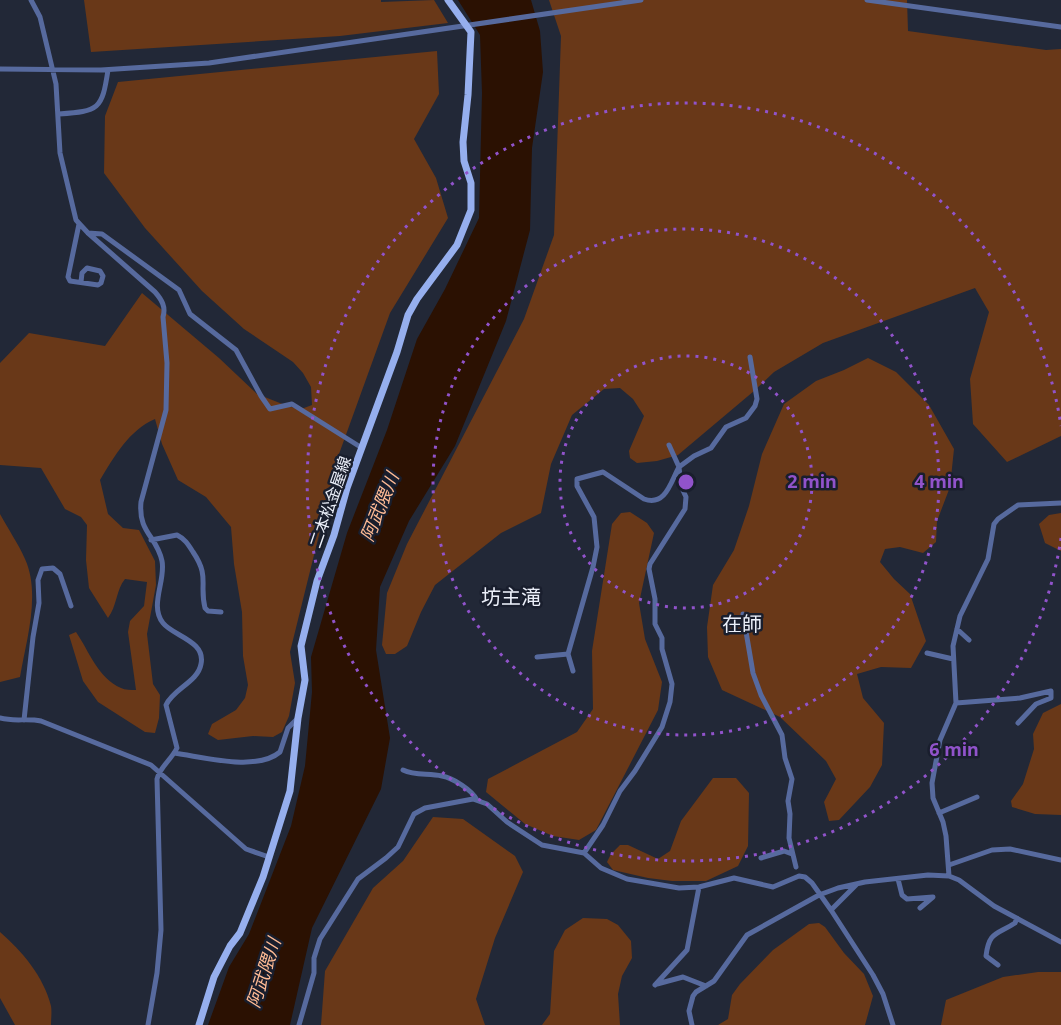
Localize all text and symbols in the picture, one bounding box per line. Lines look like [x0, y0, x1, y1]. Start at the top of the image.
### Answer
street label: 二本松金屋線 [304, 453, 356, 551]
water label: 阿武隈川 [354, 467, 404, 544]
text: 2 min [787, 469, 837, 493]
text: 4 min [914, 469, 964, 493]
centre of rings [676, 472, 696, 492]
district label: 坊主滝 [481, 583, 541, 610]
district label: 在師 [722, 610, 762, 637]
text: 6 min [929, 737, 979, 761]
water label: 阿武隈川 [241, 933, 286, 1011]

